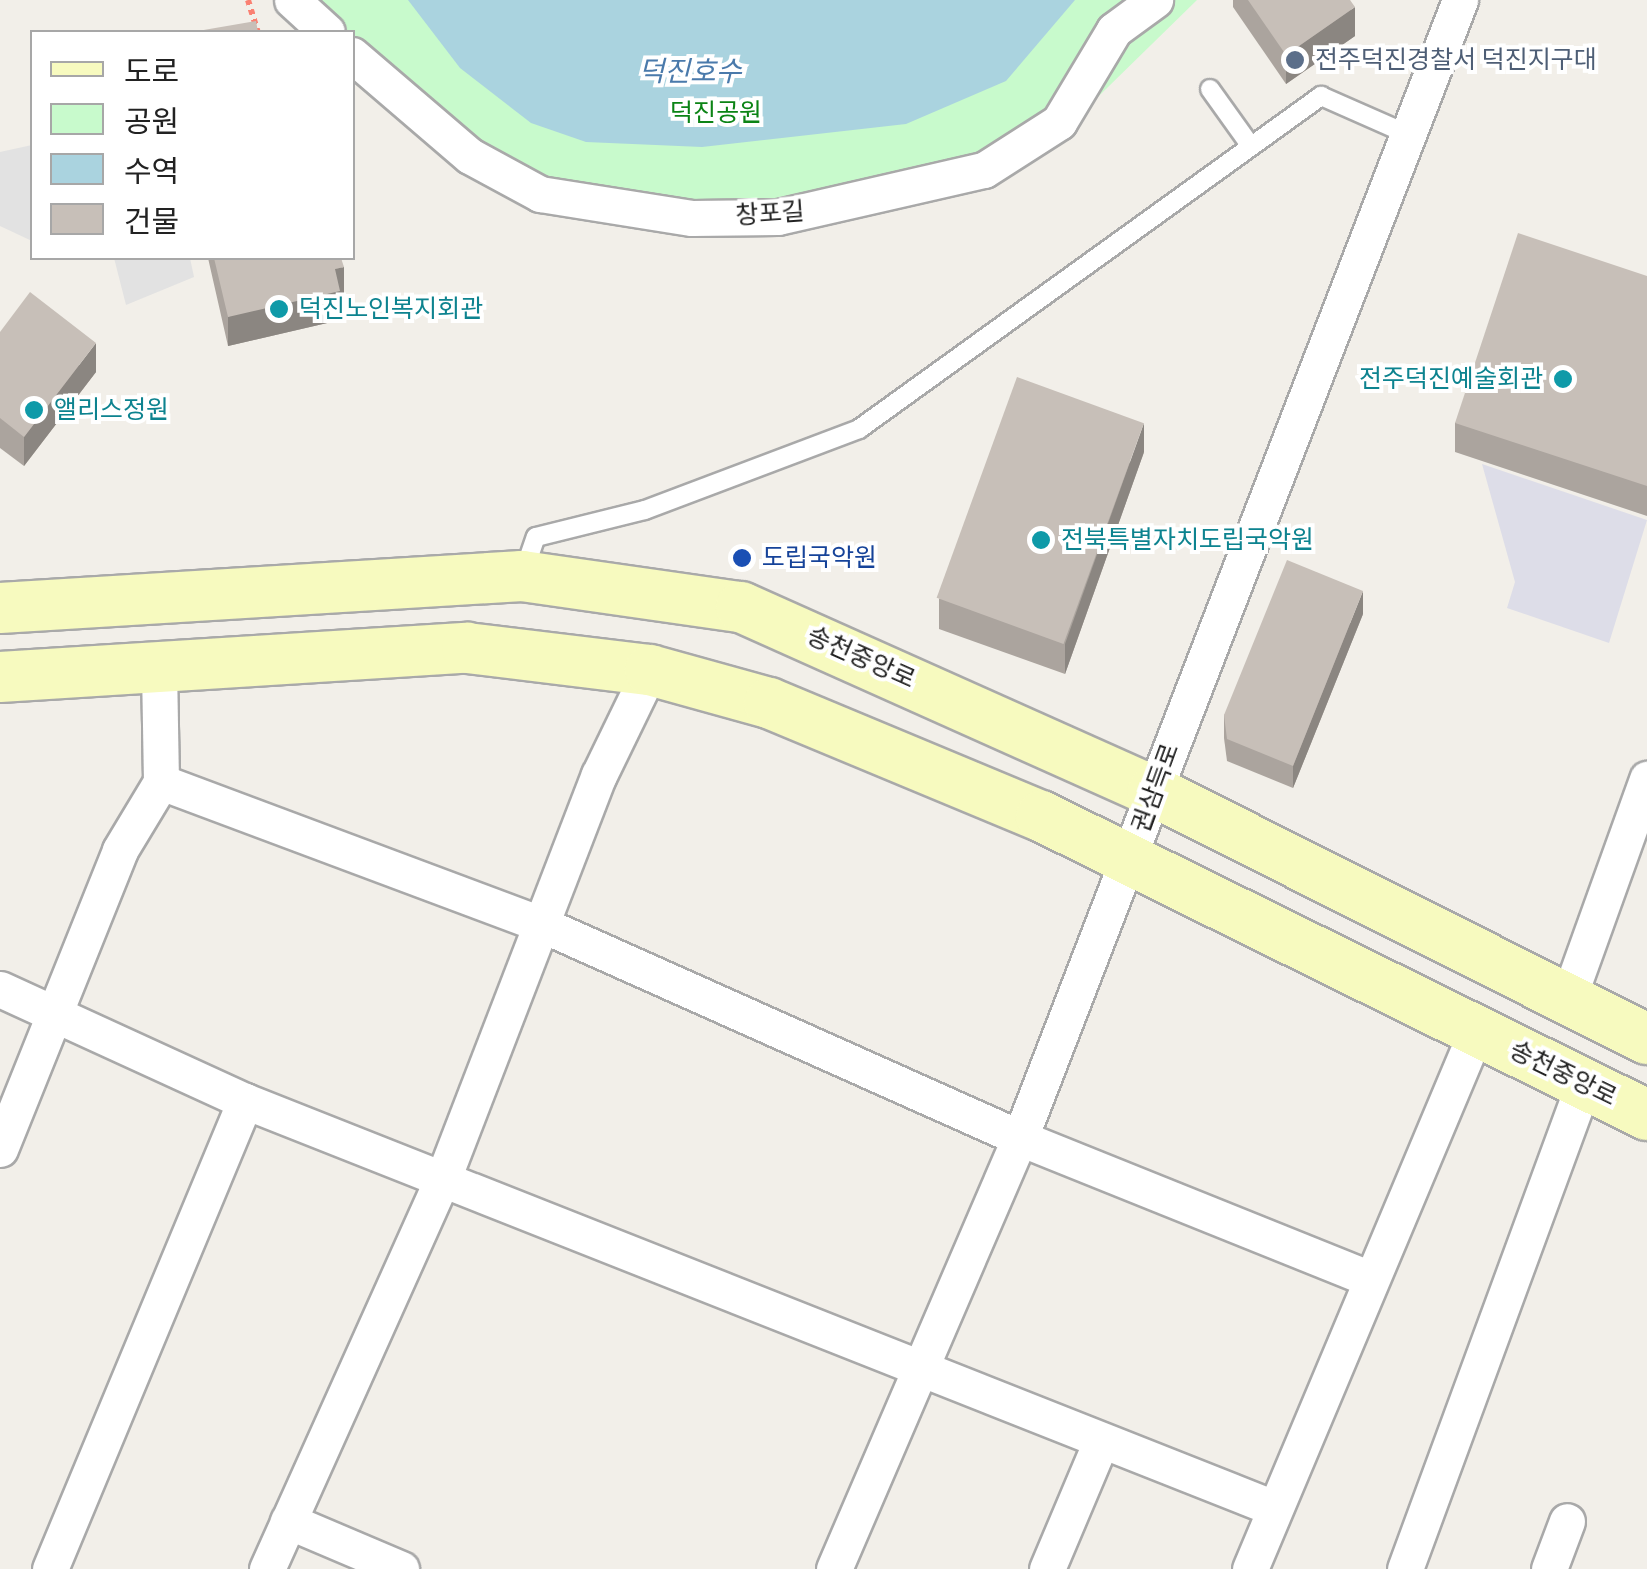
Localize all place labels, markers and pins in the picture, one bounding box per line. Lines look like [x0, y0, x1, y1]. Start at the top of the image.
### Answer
place label: 전주덕진경찰서 덕진지구대 [1315, 45, 1597, 75]
marker: 전주덕진경찰서 덕진지구대 [1284, 49, 1306, 71]
place label: 덕진노인복지회관 [299, 294, 483, 324]
marker: 덕진노인복지회관 [268, 298, 290, 320]
place label: 전주덕진예술회관 [1359, 364, 1543, 394]
marker: 전주덕진예술회관 [1552, 368, 1574, 390]
place label: 앨리스정원 [54, 395, 169, 425]
marker: 앨리스정원 [23, 399, 45, 421]
place label: 전북특별자치도립국악원 [1061, 525, 1314, 555]
marker: 전북특별자치도립국악원 [1030, 529, 1052, 551]
place label: 도립국악원 [762, 543, 877, 573]
marker: 도립국악원 [731, 547, 753, 569]

